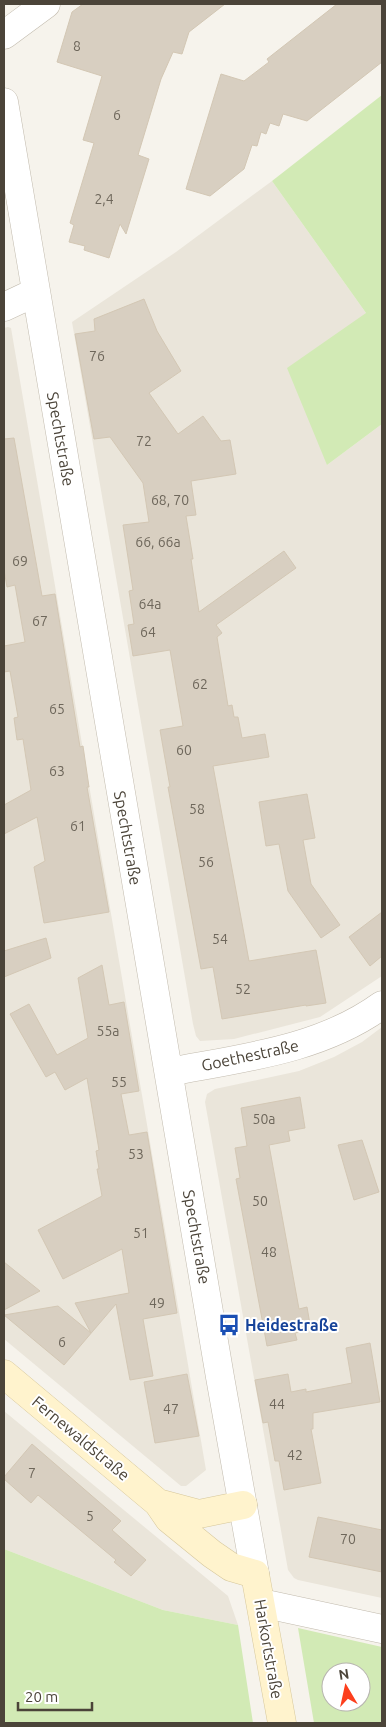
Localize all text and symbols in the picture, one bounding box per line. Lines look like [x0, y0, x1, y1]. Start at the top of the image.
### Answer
house number: 8 [73, 38, 81, 54]
house number: 6 [113, 107, 121, 123]
house number: 2,4 [94, 191, 114, 207]
house number: 76 [89, 348, 105, 364]
street label: Spechtstraße [44, 390, 78, 488]
house number: 72 [136, 433, 152, 449]
house number: 68, 70 [151, 492, 189, 508]
house number: 66, 66a [135, 534, 181, 550]
house number: 69 [12, 553, 28, 569]
house number: 64a [139, 596, 162, 612]
house number: 67 [32, 613, 48, 629]
house number: 64 [140, 624, 156, 640]
house number: 62 [192, 676, 208, 692]
house number: 65 [49, 701, 65, 717]
house number: 60 [176, 742, 192, 758]
house number: 63 [49, 763, 65, 779]
street label: Spechtstraße [111, 789, 145, 887]
house number: 58 [189, 801, 205, 817]
house number: 61 [70, 818, 86, 834]
house number: 56 [198, 854, 214, 870]
house number: 54 [212, 931, 228, 947]
house number: 52 [235, 981, 251, 997]
house number: 55a [97, 1023, 120, 1039]
street label: Goethestraße [200, 1036, 300, 1074]
house number: 55 [111, 1074, 127, 1090]
house number: 50a [253, 1111, 276, 1127]
house number: 53 [128, 1146, 144, 1162]
street label: Spechtstraße [180, 1188, 214, 1286]
house number: 50 [252, 1193, 268, 1209]
house number: 51 [133, 1225, 149, 1241]
house number: 48 [261, 1244, 277, 1260]
house number: 49 [149, 1295, 165, 1311]
bus stop icon: Heidestraße [216, 1312, 242, 1338]
place label: Heidestraße [245, 1316, 338, 1334]
house number: 6 [58, 1334, 66, 1350]
street label: Fernewaldstraße [29, 1392, 133, 1484]
house number: 44 [269, 1396, 285, 1412]
house number: 47 [163, 1401, 179, 1417]
house number: 42 [287, 1447, 303, 1463]
house number: 7 [28, 1465, 36, 1481]
house number: 5 [86, 1508, 94, 1524]
house number: 70 [340, 1531, 356, 1547]
street label: Harkortstraße [251, 1598, 287, 1700]
north arrow [321, 1662, 371, 1712]
text: N [338, 1665, 350, 1683]
scale bar [18, 1680, 91, 1712]
text: 20 m [25, 1688, 58, 1705]

